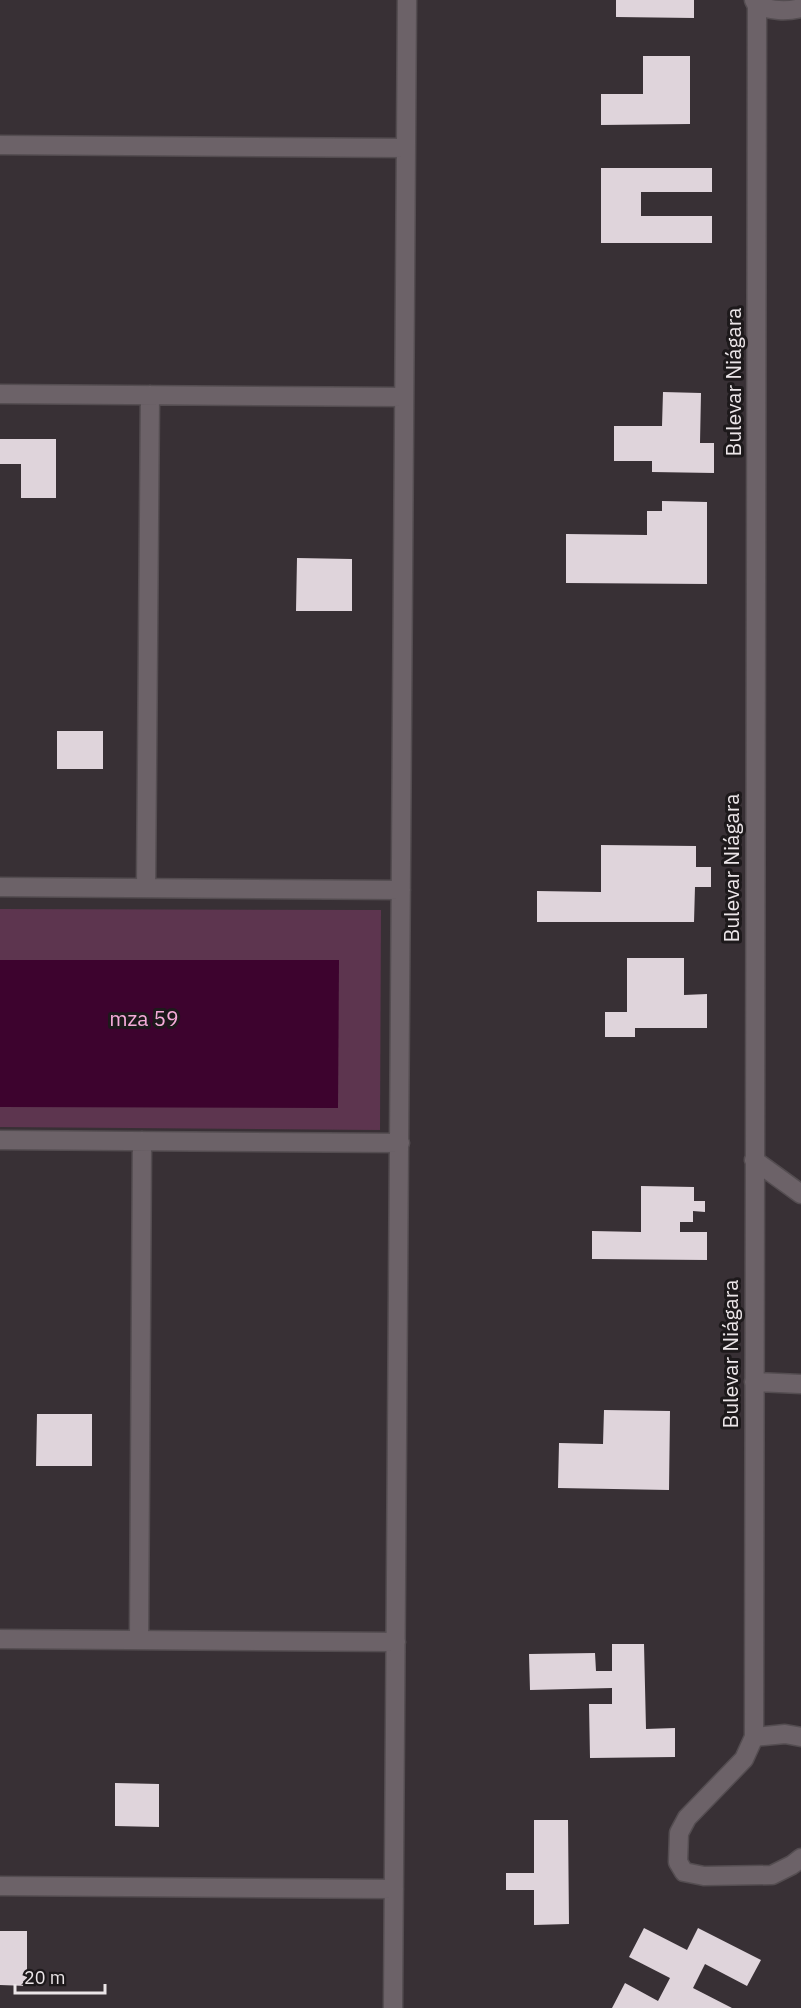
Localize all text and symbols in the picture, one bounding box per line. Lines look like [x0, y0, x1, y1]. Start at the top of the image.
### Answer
street label: Bulevar Niágara [719, 307, 747, 457]
street label: Bulevar Niágara [717, 793, 745, 943]
park label: mza 59 [109, 1004, 179, 1032]
street label: Bulevar Niágara [716, 1279, 744, 1429]
scale bar [15, 1957, 105, 1995]
text: 20 m [24, 1966, 66, 1989]

